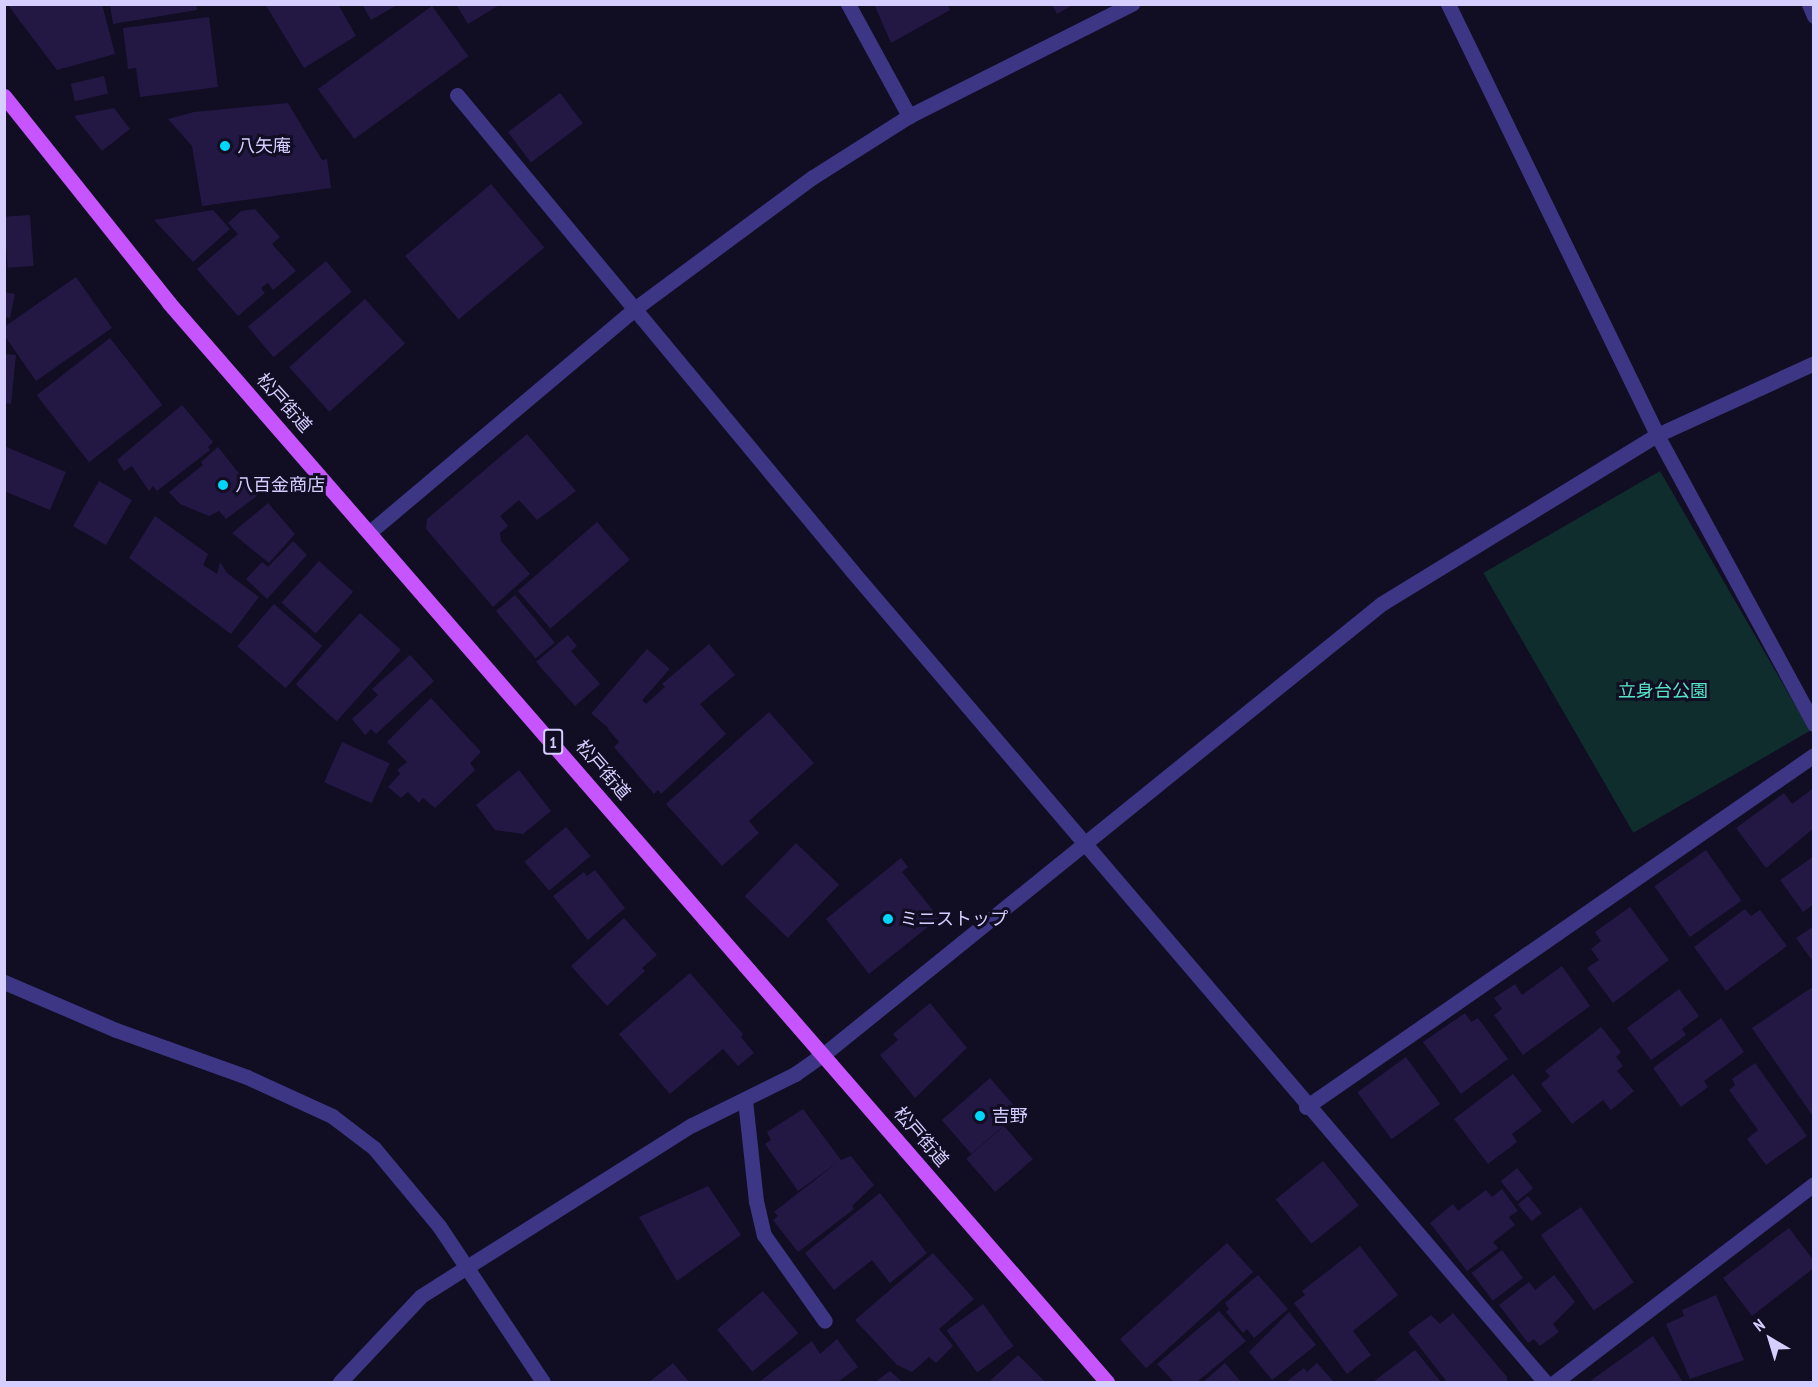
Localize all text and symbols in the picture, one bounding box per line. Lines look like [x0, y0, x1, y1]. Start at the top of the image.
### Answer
place label: 八矢庵 [237, 135, 291, 157]
marker: 八矢庵 [218, 139, 232, 153]
street label: 松戸街道 [252, 369, 316, 437]
place label: 八百金商店 [235, 474, 325, 496]
marker: 八百金商店 [216, 478, 230, 492]
park label: 立身台公園 [1618, 680, 1708, 702]
road number: 1 [542, 729, 564, 755]
street label: 松戸街道 [571, 736, 635, 804]
place label: ミニストップ [900, 908, 1008, 930]
marker: ミニストップ [881, 912, 895, 926]
street label: 松戸街道 [889, 1103, 953, 1171]
place label: 吉野 [992, 1105, 1028, 1127]
marker: 吉野 [973, 1109, 987, 1123]
north arrow [1740, 1309, 1800, 1369]
text: N [1749, 1314, 1768, 1335]

